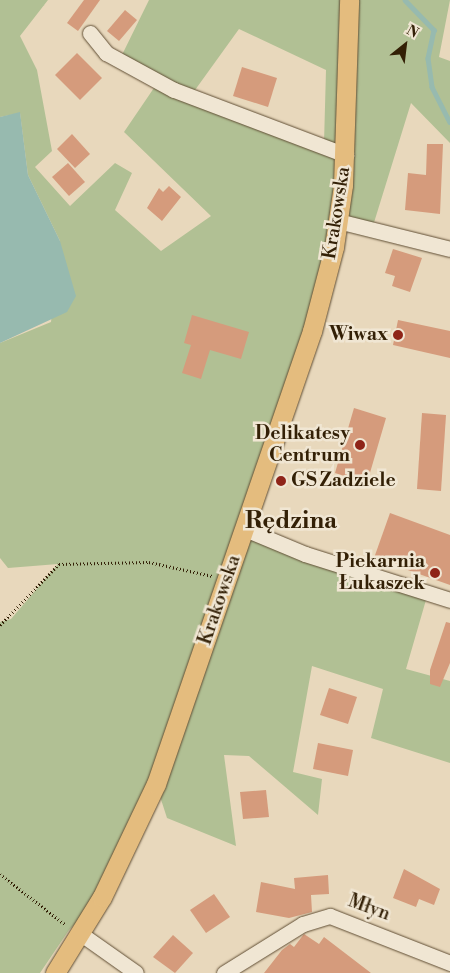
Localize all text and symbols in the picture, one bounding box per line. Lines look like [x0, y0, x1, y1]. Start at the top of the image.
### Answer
north arrow [380, 20, 430, 70]
text: N [403, 21, 421, 42]
street label: Krakowska [318, 165, 356, 261]
place label: Wiwax [329, 324, 388, 346]
marker: Wiwax [392, 329, 404, 341]
place label: Delikatesy Centrum [255, 423, 350, 467]
marker: Delikatesy Centrum [354, 439, 366, 451]
place label: GS Zadziele [291, 470, 396, 492]
marker: GS Zadziele [275, 475, 287, 487]
district label: Rędzina [245, 508, 337, 536]
place label: Piekarnia Łukaszek [336, 551, 425, 595]
street label: Krakowska [194, 552, 246, 648]
marker: Piekarnia Łukaszek [429, 567, 441, 579]
street label: Młyn [345, 890, 393, 926]

